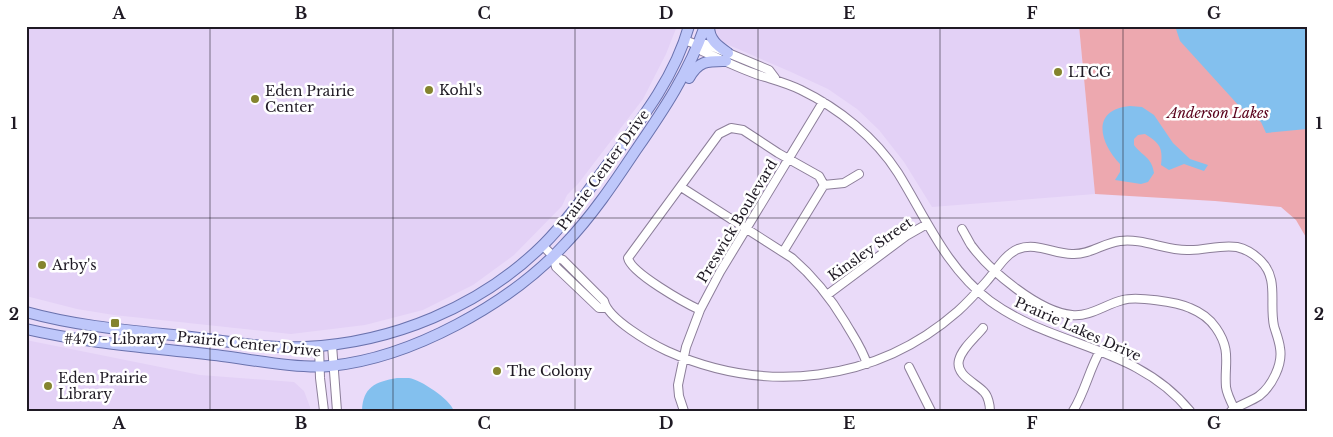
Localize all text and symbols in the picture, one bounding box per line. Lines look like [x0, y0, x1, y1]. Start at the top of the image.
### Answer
text: A [112, 3, 127, 23]
text: B [295, 3, 308, 23]
text: C [477, 3, 491, 23]
text: D [659, 3, 673, 23]
text: E [843, 3, 855, 23]
text: F [1026, 3, 1038, 23]
text: G [1207, 3, 1221, 23]
place label: LTCG [1068, 63, 1111, 81]
marker: LTCG [1052, 66, 1064, 78]
place label: Kohl's [439, 81, 482, 99]
place label: Eden Prairie Center [265, 82, 355, 116]
marker: Kohl's [423, 84, 435, 96]
marker: Eden Prairie Center [249, 93, 261, 105]
park label: Anderson Lakes [1165, 104, 1269, 122]
street label: Prairie Center Drive [553, 106, 653, 234]
text: 1 [11, 113, 18, 133]
text: 1 [1316, 113, 1323, 133]
street label: Preswick Boulevard [693, 156, 781, 286]
street label: Kinsley Street [824, 213, 916, 285]
place label: Arby's [51, 256, 97, 274]
marker: Arby's [36, 259, 48, 271]
street label: Prairie Lakes Drive [1012, 293, 1144, 365]
text: 2 [9, 304, 19, 324]
text: 2 [1314, 304, 1324, 324]
marker: #479 - Library [109, 317, 121, 329]
street label: Prairie Center Drive [176, 327, 322, 361]
place label: #479 - Library [64, 330, 166, 348]
place label: The Colony [507, 362, 592, 380]
marker: The Colony [491, 365, 503, 377]
place label: Eden Prairie Library [58, 369, 148, 403]
marker: Eden Prairie Library [42, 380, 54, 392]
text: A [112, 413, 127, 433]
text: B [295, 413, 308, 433]
text: C [477, 413, 491, 433]
text: D [659, 413, 673, 433]
text: E [843, 413, 855, 433]
text: F [1026, 413, 1038, 433]
text: G [1207, 413, 1221, 433]

